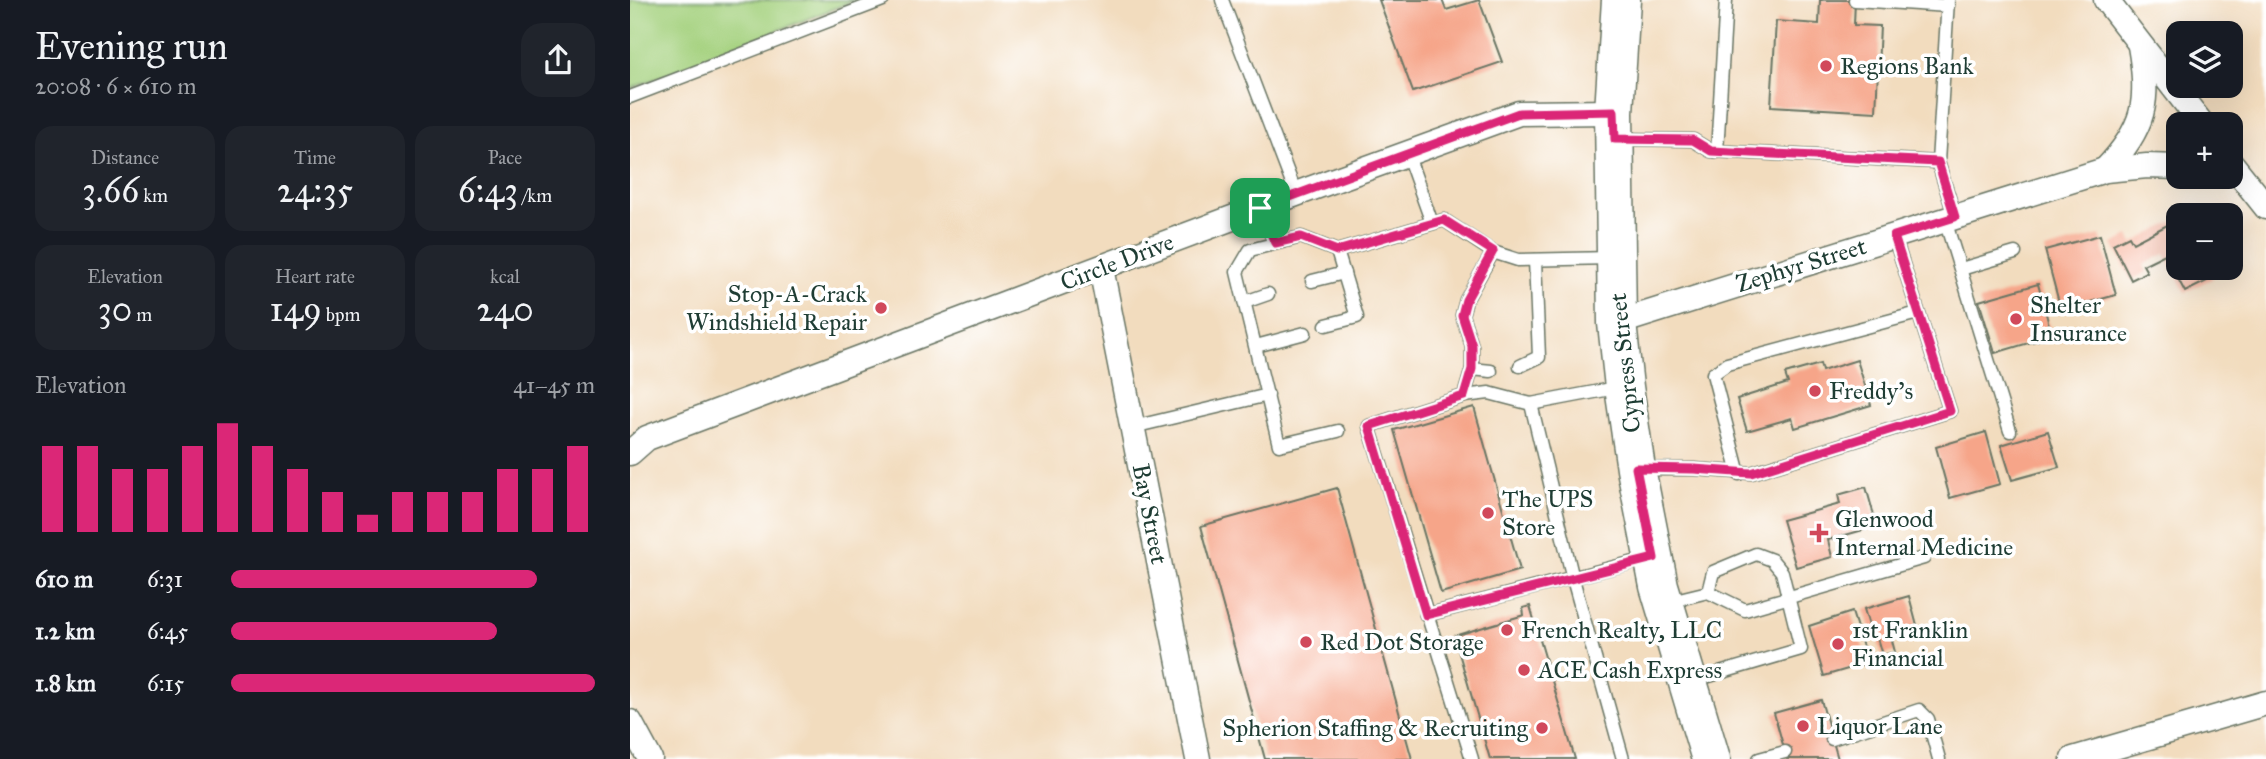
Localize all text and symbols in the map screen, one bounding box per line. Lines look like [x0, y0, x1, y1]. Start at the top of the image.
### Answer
map controls [2166, 21, 2243, 280]
button: layers [2166, 21, 2243, 98]
text: Evening run [35, 23, 228, 69]
button: share [521, 23, 595, 97]
place label: Regions Bank [1840, 51, 1975, 81]
marker: Regions Bank [1818, 58, 1834, 74]
text: 20:08 · 6 × 610 m [35, 72, 197, 100]
button: + [2166, 112, 2243, 189]
text: Distance [91, 146, 159, 169]
text: Time [294, 146, 336, 169]
text: Pace [488, 146, 522, 169]
text: 3.66 [82, 169, 139, 212]
text: 24:35 [277, 169, 353, 212]
text: 6:43 [458, 169, 518, 212]
pin [1230, 178, 1290, 238]
text: km [139, 184, 168, 207]
text: /km [518, 184, 552, 207]
icon: arrive [1241, 189, 1279, 227]
button: − [2166, 203, 2243, 280]
street label: Circle Drive [1056, 227, 1178, 297]
street label: Zephyr Street [1732, 231, 1870, 299]
text: Elevation [87, 265, 163, 288]
text: Heart rate [275, 265, 355, 288]
text: kcal [490, 265, 520, 288]
place label: Stop-A-Crack Windshield Repair [686, 279, 868, 337]
text: 30 [98, 288, 132, 331]
text: 149 [270, 288, 322, 331]
text: 240 [476, 288, 534, 331]
place label: Shelter Insurance [2030, 290, 2127, 348]
street label: Cypress Street [1603, 291, 1647, 435]
marker: Stop-A-Crack Windshield Repair [873, 300, 889, 316]
text: m [132, 303, 152, 326]
text: bpm [322, 303, 360, 326]
marker: Shelter Insurance [2008, 311, 2024, 327]
text: Elevation [35, 371, 126, 399]
text: 41–45 m [513, 371, 595, 399]
place label: Freddy's [1829, 376, 1913, 406]
marker: Freddy's [1807, 383, 1823, 399]
street label: Bay Street [1126, 461, 1175, 567]
place label: The UPS Store [1502, 484, 1593, 542]
place label: Glenwood Internal Medicine [1835, 504, 2013, 562]
marker: The UPS Store [1480, 505, 1496, 521]
marker: Glenwood Internal Medicine [1809, 523, 1829, 543]
text: 610 m [35, 565, 93, 593]
text: 6:31 [147, 565, 183, 593]
place label: French Realty, LLC [1521, 615, 1722, 645]
place label: 1st Franklin Financial [1852, 615, 1968, 673]
text: 1.2 km [35, 617, 95, 645]
text: 6:45 [147, 617, 188, 645]
marker: French Realty, LLC [1499, 622, 1515, 638]
place label: Red Dot Storage [1320, 627, 1484, 657]
marker: Red Dot Storage [1298, 634, 1314, 650]
marker: 1st Franklin Financial [1830, 636, 1846, 652]
place label: ACE Cash Express [1537, 655, 1722, 685]
marker: ACE Cash Express [1516, 662, 1532, 678]
text: 1.8 km [35, 669, 96, 697]
text: 6:15 [147, 669, 184, 697]
place label: Liquor Lane [1817, 711, 1943, 741]
place label: Spherion Staffing & Recruiting [1222, 713, 1529, 743]
marker: Liquor Lane [1795, 718, 1811, 734]
marker: Spherion Staffing & Recruiting [1534, 720, 1550, 736]

